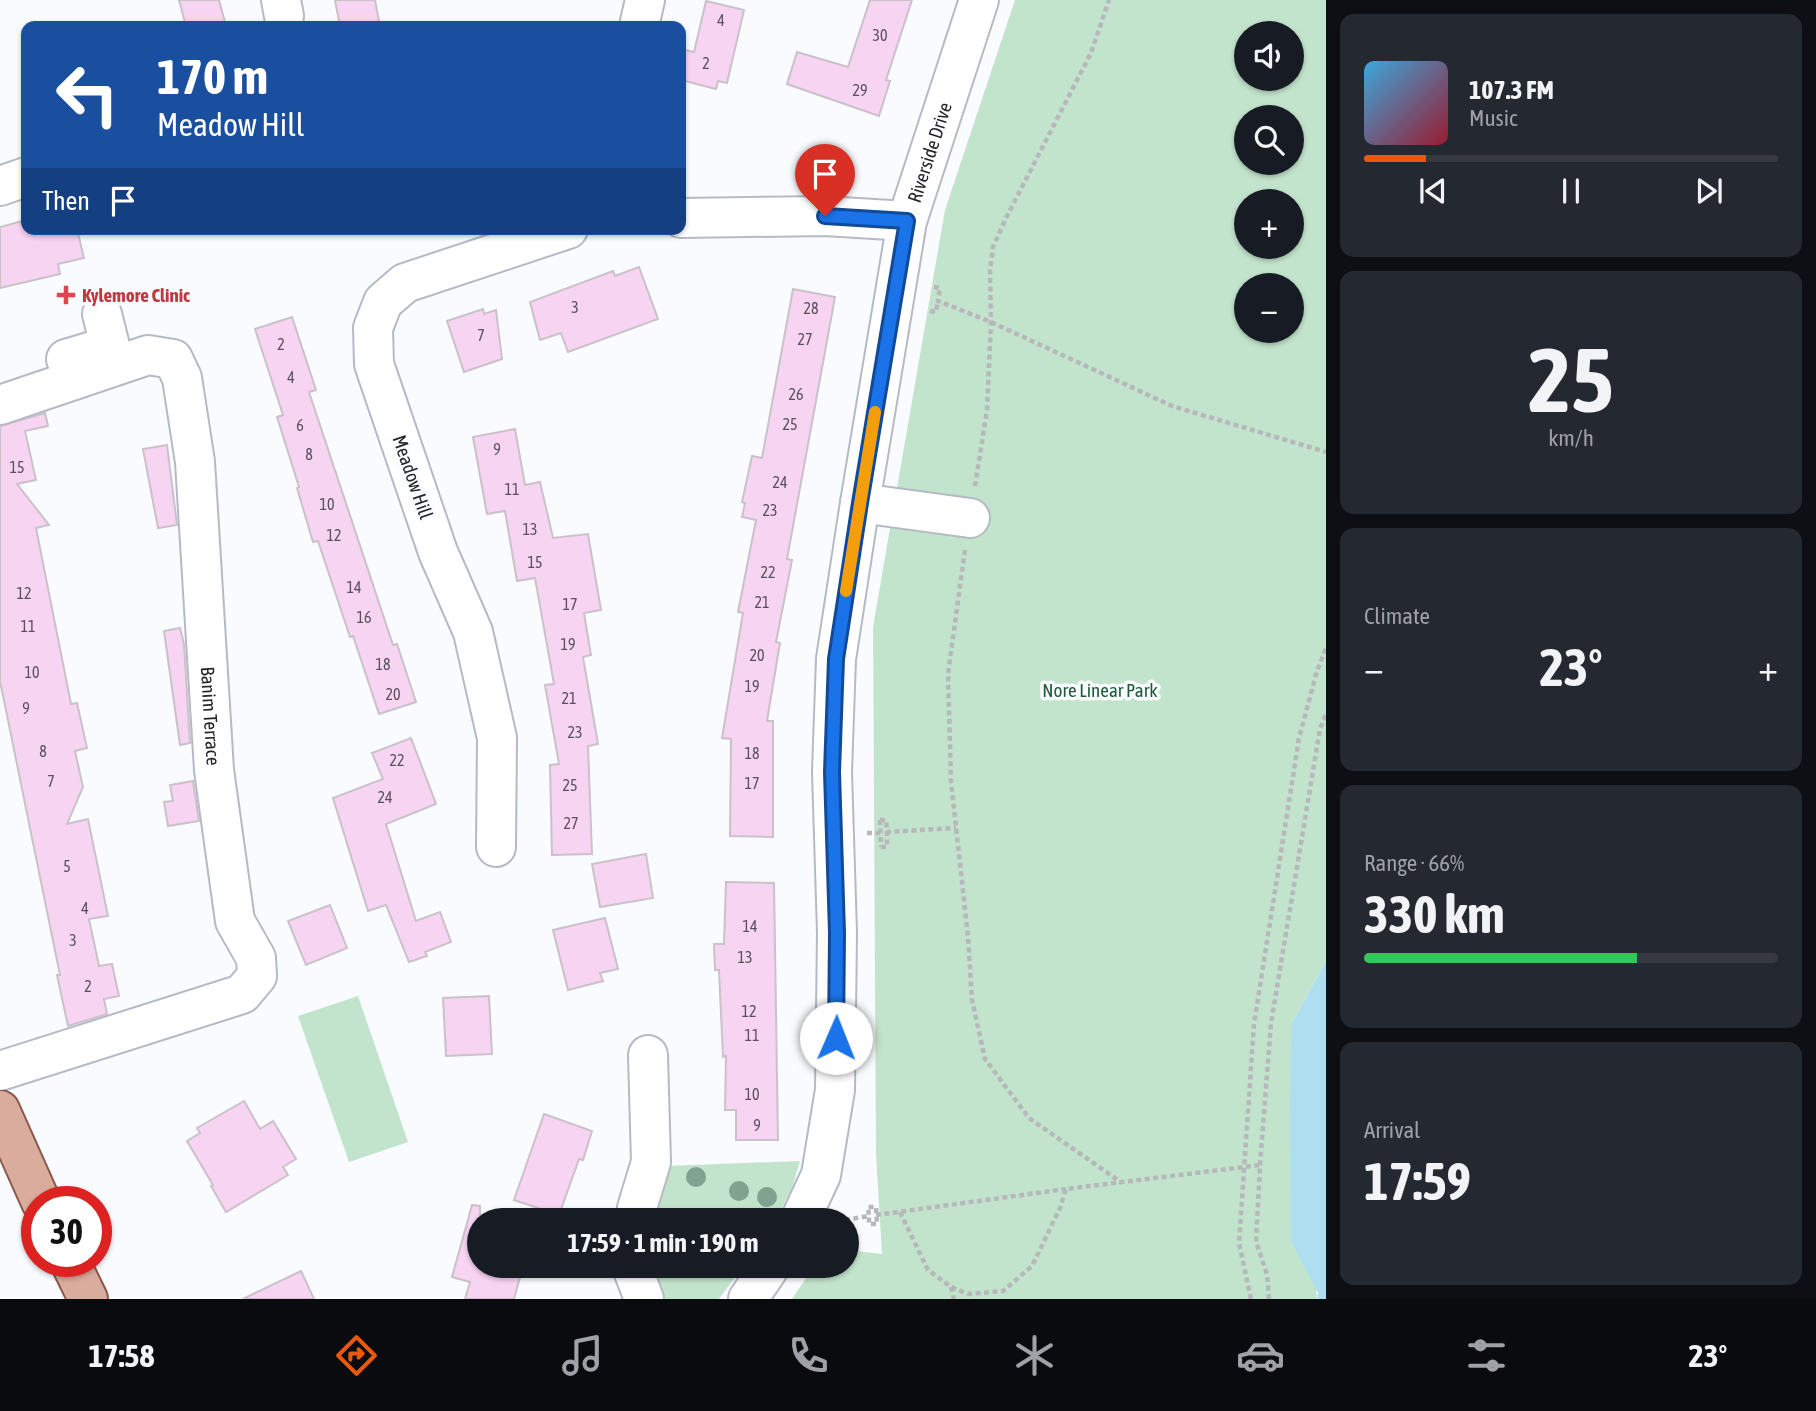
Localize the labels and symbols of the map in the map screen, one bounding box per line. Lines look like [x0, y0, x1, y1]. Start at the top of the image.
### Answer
house number: 4 [717, 11, 725, 29]
house number: 30 [872, 26, 888, 44]
house number: 2 [702, 54, 710, 72]
house number: 29 [852, 81, 868, 99]
street label: Riverside Drive [903, 99, 956, 205]
pin [795, 144, 855, 216]
place label: Kylemore Clinic [82, 284, 190, 306]
marker: Kylemore Clinic [56, 285, 76, 305]
house number: 3 [571, 298, 579, 316]
house number: 28 [803, 299, 819, 317]
house number: 7 [477, 326, 485, 344]
house number: 27 [797, 330, 813, 348]
house number: 2 [277, 335, 285, 353]
house number: 4 [287, 368, 295, 386]
house number: 26 [788, 385, 804, 403]
house number: 25 [782, 415, 798, 433]
house number: 6 [296, 416, 304, 434]
street label: Meadow Hill [388, 432, 438, 522]
house number: 9 [493, 440, 501, 458]
house number: 8 [305, 445, 313, 463]
house number: 15 [9, 458, 25, 476]
house number: 24 [772, 473, 788, 491]
house number: 11 [504, 480, 520, 498]
house number: 10 [319, 495, 335, 513]
house number: 23 [762, 501, 778, 519]
house number: 13 [522, 520, 538, 538]
house number: 12 [326, 526, 342, 544]
house number: 15 [527, 553, 543, 571]
house number: 22 [760, 563, 776, 581]
house number: 14 [346, 578, 362, 596]
house number: 12 [16, 584, 32, 602]
house number: 21 [754, 593, 770, 611]
house number: 17 [562, 595, 578, 613]
house number: 16 [356, 608, 372, 626]
house number: 11 [20, 617, 36, 635]
house number: 19 [560, 635, 576, 653]
house number: 20 [749, 646, 765, 664]
house number: 18 [375, 655, 391, 673]
house number: 10 [24, 663, 40, 681]
street label: Banim Terrace [197, 666, 225, 766]
house number: 19 [744, 677, 760, 695]
park label: Nore Linear Park [1042, 679, 1158, 701]
house number: 20 [385, 685, 401, 703]
house number: 21 [561, 689, 577, 707]
house number: 9 [22, 699, 30, 717]
house number: 23 [567, 723, 583, 741]
house number: 8 [39, 742, 47, 760]
house number: 18 [744, 744, 760, 762]
house number: 22 [389, 751, 405, 769]
house number: 7 [47, 772, 55, 790]
house number: 17 [744, 774, 760, 792]
house number: 25 [562, 776, 578, 794]
house number: 24 [377, 788, 393, 806]
house number: 27 [563, 814, 579, 832]
house number: 5 [63, 857, 71, 875]
house number: 4 [81, 899, 89, 917]
house number: 14 [742, 917, 758, 935]
house number: 3 [69, 931, 77, 949]
house number: 13 [737, 948, 753, 966]
house number: 2 [84, 977, 92, 995]
position arrow [799, 1001, 873, 1075]
house number: 12 [741, 1002, 757, 1020]
house number: 11 [744, 1026, 760, 1044]
house number: 10 [744, 1085, 760, 1103]
house number: 9 [753, 1116, 761, 1134]
speed limit sign: 30 [21, 1186, 112, 1277]

